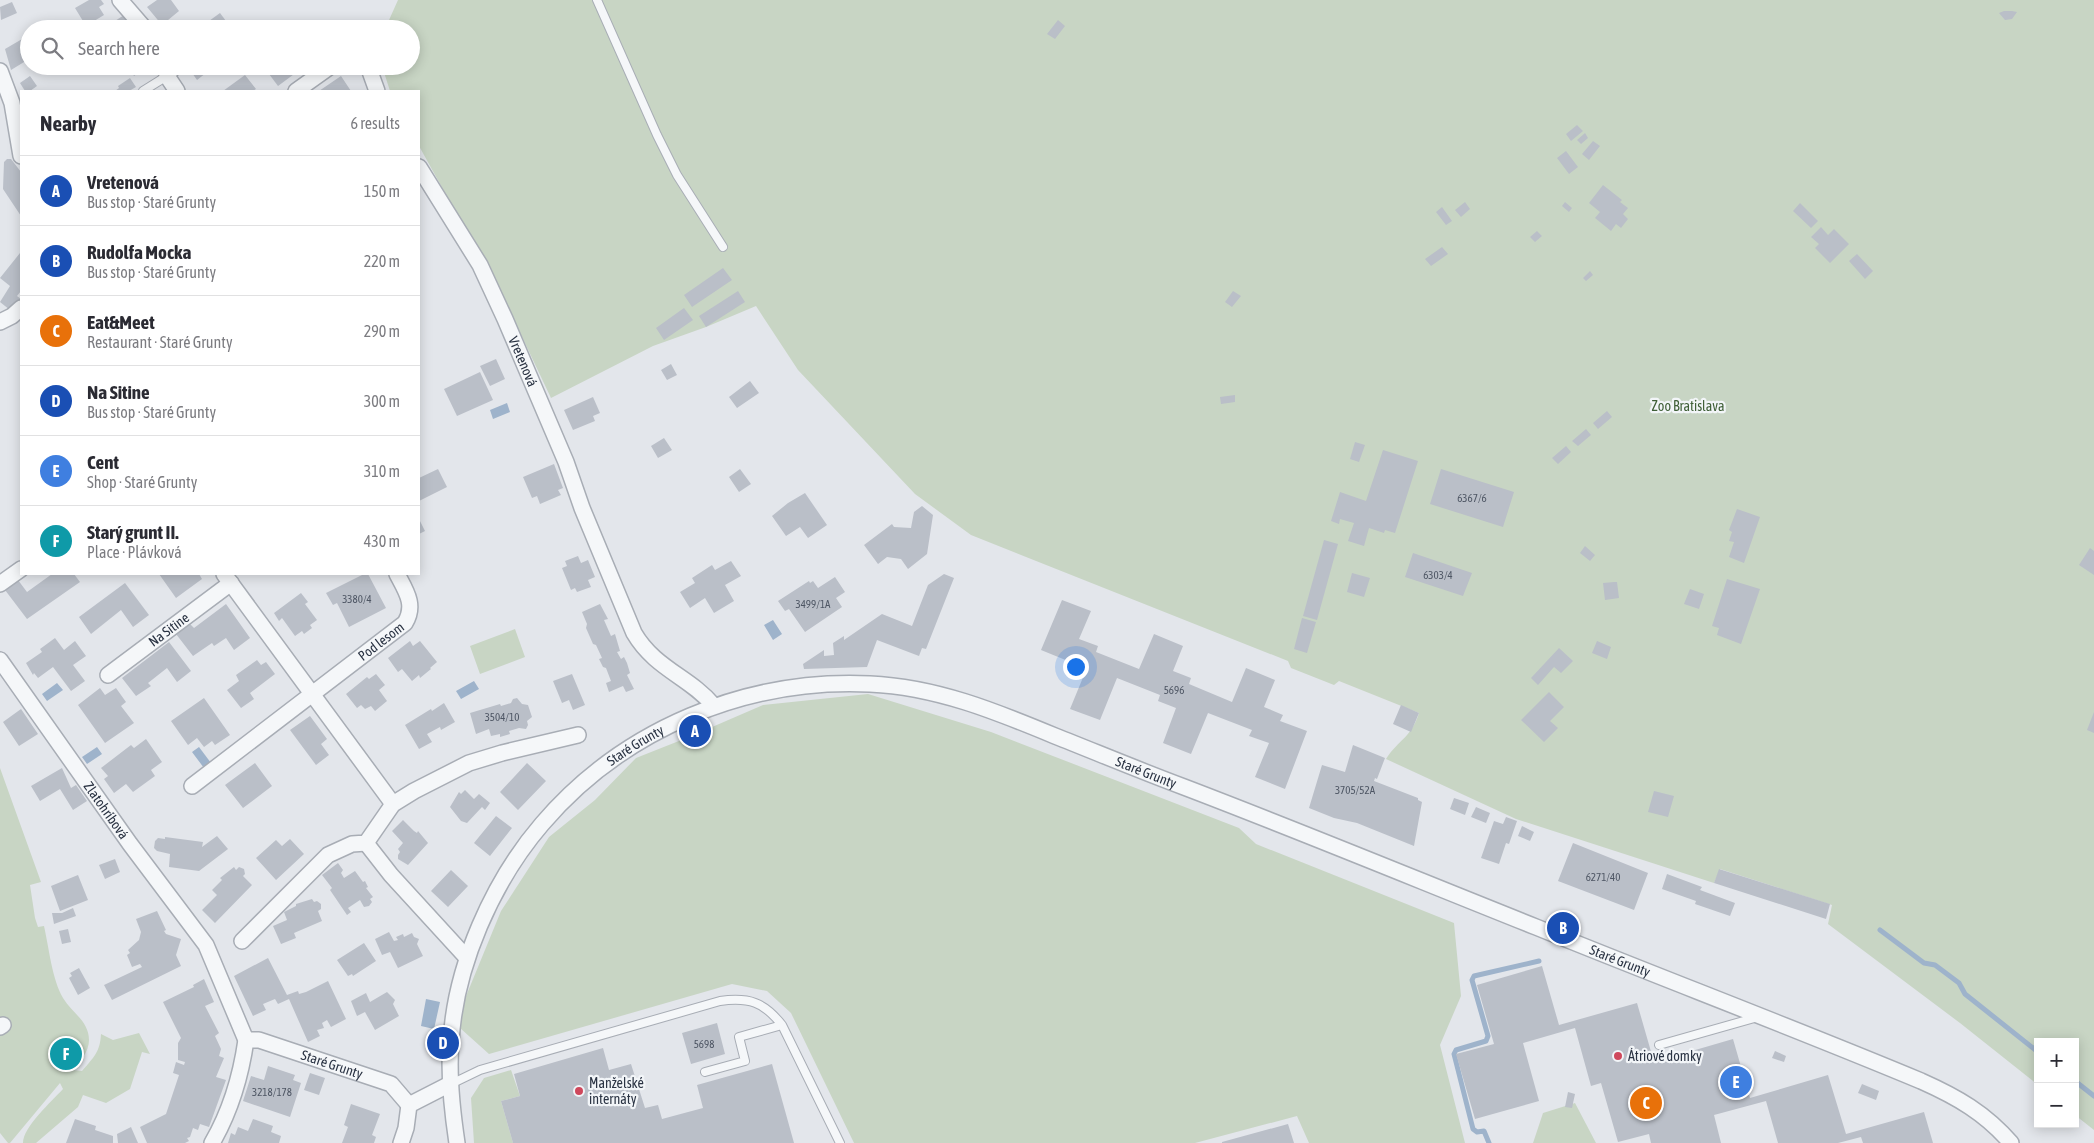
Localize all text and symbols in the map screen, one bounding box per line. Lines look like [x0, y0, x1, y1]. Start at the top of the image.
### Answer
search box [20, 20, 420, 75]
icon: search [38, 34, 66, 62]
text: Search here [78, 37, 160, 59]
text: Nearby [40, 111, 96, 135]
text: 6 results [350, 114, 400, 132]
text: Vretenová [87, 171, 159, 193]
text: A [52, 182, 60, 200]
text: 150 m [364, 182, 400, 200]
text: Bus stop · Staré Grunty [87, 193, 216, 211]
text: Rudolfa Mocka [87, 241, 191, 263]
text: B [52, 252, 60, 270]
text: 220 m [364, 252, 400, 270]
text: Bus stop · Staré Grunty [87, 263, 216, 281]
text: Eat&Meet [87, 311, 155, 333]
text: C [52, 322, 60, 340]
text: 290 m [364, 322, 400, 340]
text: Restaurant · Staré Grunty [87, 333, 233, 351]
street label: Vretenová [505, 334, 541, 389]
text: Na Sitine [87, 381, 150, 403]
text: D [52, 392, 60, 410]
text: 300 m [364, 392, 400, 410]
park label: Zoo Bratislava [1652, 398, 1724, 414]
text: Bus stop · Staré Grunty [87, 403, 216, 421]
text: Cent [87, 451, 119, 473]
text: E [53, 462, 59, 480]
text: 310 m [364, 462, 400, 480]
text: Shop · Staré Grunty [87, 473, 197, 491]
house number: 6367/6 [1457, 492, 1487, 504]
text: Starý grunt II. [87, 521, 179, 543]
text: F [53, 532, 59, 550]
text: 430 m [364, 532, 400, 550]
text: Place · Plávková [87, 543, 182, 561]
house number: 6303/4 [1423, 569, 1453, 581]
house number: 3380/4 [342, 593, 372, 605]
house number: 3499/1A [796, 598, 831, 610]
street label: Na Sitine [146, 609, 192, 650]
street label: Pod lesom [355, 619, 407, 664]
your location [1063, 654, 1089, 680]
house number: 5696 [1164, 684, 1184, 696]
house number: 3504/10 [485, 711, 519, 723]
pin: A [679, 712, 711, 750]
street label: Staré Grunty [604, 722, 666, 769]
street label: Staré Grunty [1114, 753, 1179, 792]
street label: Zlatohríbová [80, 779, 132, 842]
house number: 3705/52A [1335, 784, 1376, 796]
house number: 6271/40 [1586, 871, 1620, 883]
pin: B [1547, 909, 1579, 947]
street label: Staré Grunty [1587, 941, 1653, 980]
pin: D [427, 1024, 459, 1062]
pin: F [50, 1035, 82, 1073]
house number: 5698 [694, 1038, 714, 1050]
map controls [2034, 1038, 2079, 1128]
button: + [2034, 1038, 2079, 1083]
street label: Staré Grunty [299, 1047, 365, 1082]
place label: Átriové domky [1628, 1048, 1702, 1064]
marker: Átriové domky [1612, 1050, 1624, 1062]
pin: E [1720, 1063, 1752, 1101]
place label: Manželské internáty [589, 1075, 644, 1107]
button: − [2034, 1083, 2079, 1128]
pin: C [1630, 1084, 1662, 1122]
marker: Manželské internáty [573, 1085, 585, 1097]
house number: 3218/178 [252, 1086, 292, 1098]

